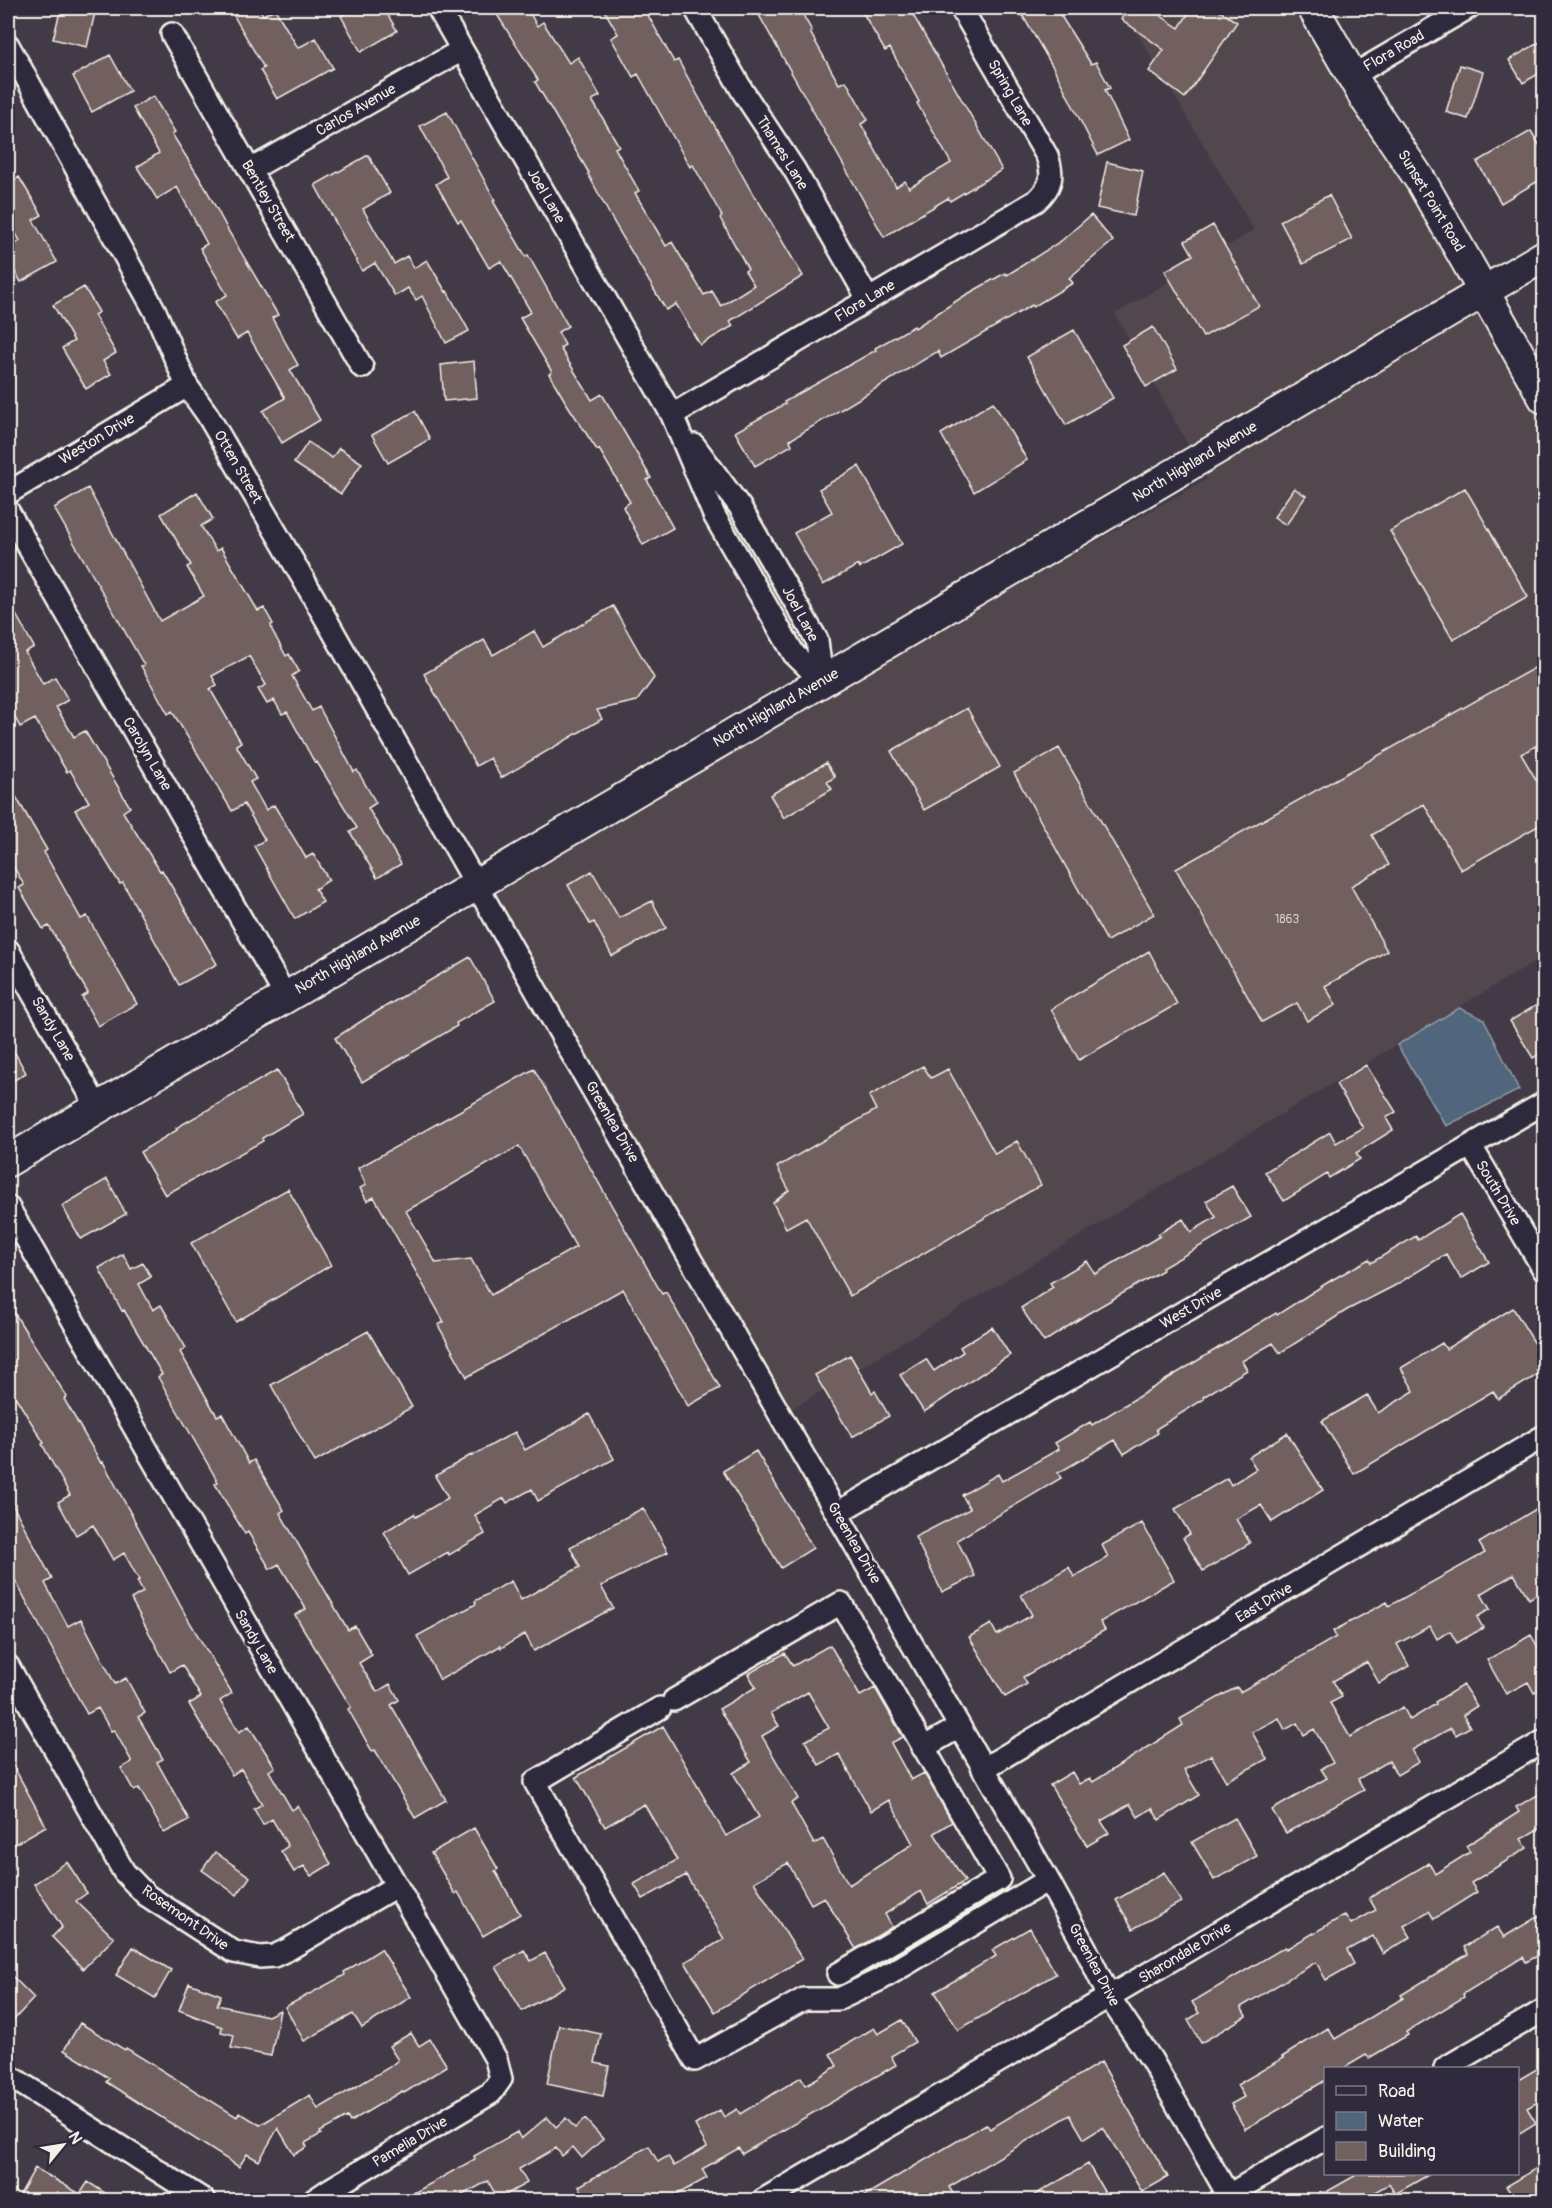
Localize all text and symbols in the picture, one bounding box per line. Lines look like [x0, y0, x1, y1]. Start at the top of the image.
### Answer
street label: Flora Road [1360, 26, 1428, 76]
street label: Spring Lane [983, 56, 1037, 130]
street label: Carlos Avenue [313, 79, 400, 141]
street label: Thames Lane [752, 112, 813, 194]
street label: Sunset Point Road [1393, 147, 1469, 255]
street label: Bentley Street [237, 157, 300, 246]
street label: Joel Lane [523, 165, 570, 227]
street label: Flora Lane [831, 275, 899, 326]
street label: Weston Drive [56, 409, 139, 469]
street label: North Highland Avenue [1129, 417, 1261, 507]
street label: Otten Street [209, 427, 267, 508]
street label: Joel Lane [777, 583, 823, 646]
street label: North Highland Avenue [710, 664, 843, 752]
street label: Carolyn Lane [118, 714, 176, 795]
street label: North Highland Avenue [292, 911, 425, 999]
house number: 1863 [1275, 912, 1300, 927]
street label: Sandy Lane [27, 993, 79, 1065]
street label: Greenlea Drive [581, 1078, 643, 1167]
street label: South Drive [1471, 1157, 1525, 1230]
street label: West Drive [1157, 1282, 1226, 1333]
street label: Greenlea Drive [823, 1499, 885, 1588]
street label: East Drive [1232, 1578, 1296, 1627]
street label: Sandy Lane [230, 1606, 282, 1678]
street label: Rosemont Drive [138, 1881, 233, 1955]
street label: Sharondale Drive [1135, 1918, 1235, 1988]
street label: Greenlea Drive [1064, 1920, 1124, 2010]
legend [1324, 2067, 1519, 2175]
text: Road [1378, 2080, 1415, 2103]
text: Water [1378, 2110, 1424, 2133]
street label: Pamelia Drive [369, 2112, 451, 2172]
north arrow [33, 2115, 93, 2175]
text: N [64, 2128, 87, 2148]
text: Building [1378, 2140, 1436, 2163]

